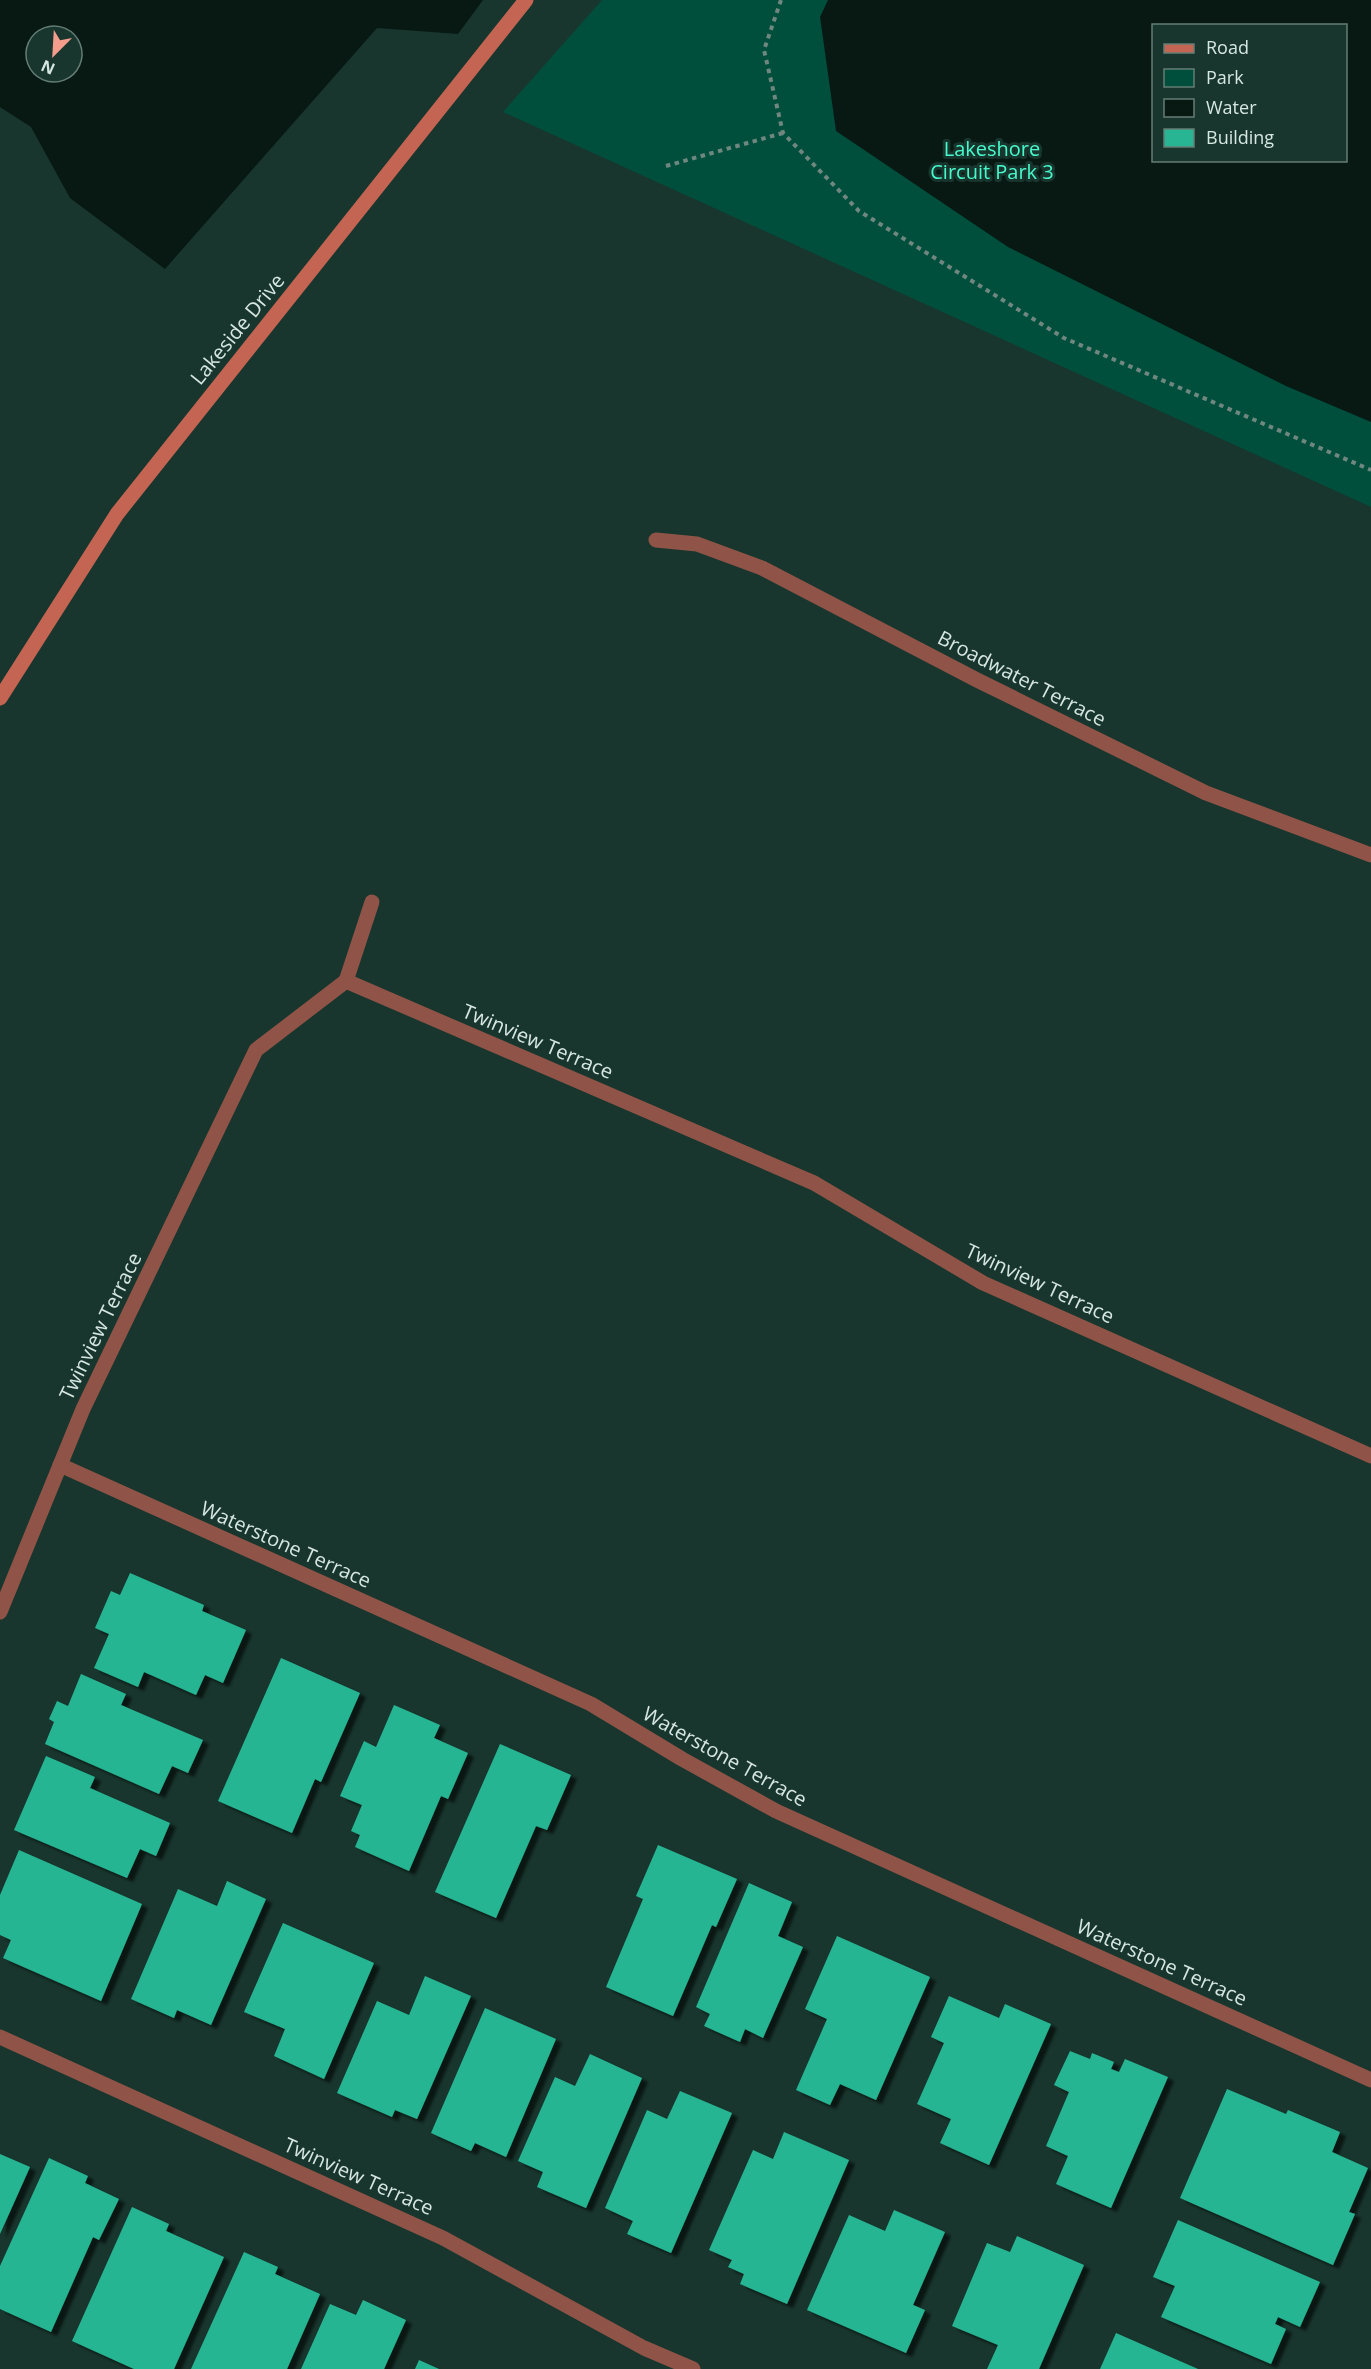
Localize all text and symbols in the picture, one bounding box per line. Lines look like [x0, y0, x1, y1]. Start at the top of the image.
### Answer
north arrow [24, 24, 84, 84]
legend [1152, 24, 1347, 162]
text: Road [1206, 35, 1249, 59]
text: N [37, 55, 58, 80]
text: Park [1206, 65, 1244, 89]
text: Water [1206, 95, 1257, 119]
text: Building [1206, 125, 1274, 149]
park label: Lakeshore Circuit Park 3 [930, 135, 1054, 185]
street label: Lakeside Drive [184, 268, 290, 390]
street label: Broadwater Terrace [933, 624, 1111, 732]
street label: Twinview Terrace [458, 997, 618, 1085]
street label: Twinview Terrace [961, 1237, 1119, 1329]
street label: Twinview Terrace [53, 1248, 147, 1404]
street label: Waterstone Terrace [196, 1494, 376, 1594]
street label: Waterstone Terrace [638, 1700, 812, 1812]
street label: Waterstone Terrace [1072, 1912, 1252, 2012]
street label: Twinview Terrace [280, 2131, 438, 2221]

